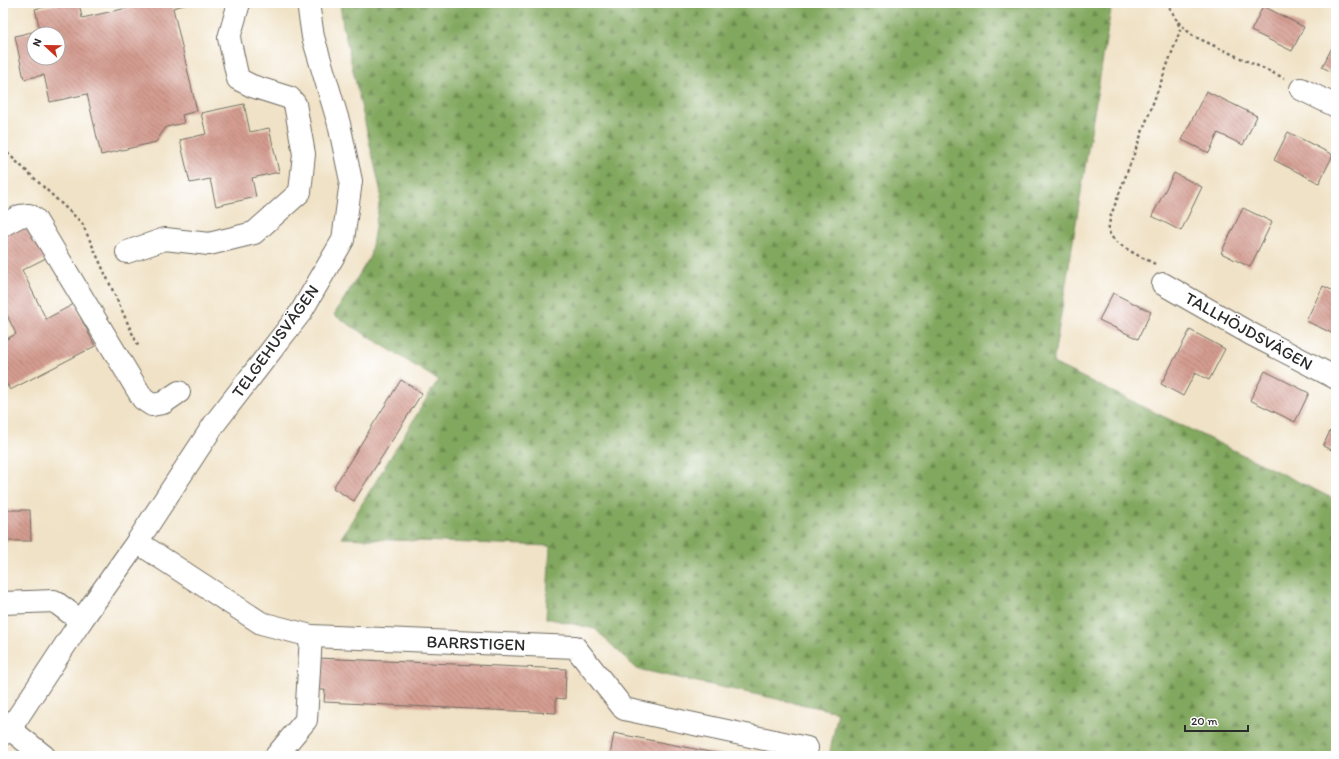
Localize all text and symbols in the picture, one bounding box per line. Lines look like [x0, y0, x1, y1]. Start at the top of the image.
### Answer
north arrow [26, 26, 66, 66]
text: N [30, 37, 45, 48]
street label: TELGEHUSVÄGEN [227, 281, 323, 401]
street label: TALLHÖJDSVÄGEN [1182, 288, 1316, 374]
street label: BARRSTIGEN [426, 631, 526, 655]
scale bar [1185, 707, 1248, 733]
text: 20 m [1191, 714, 1218, 728]

